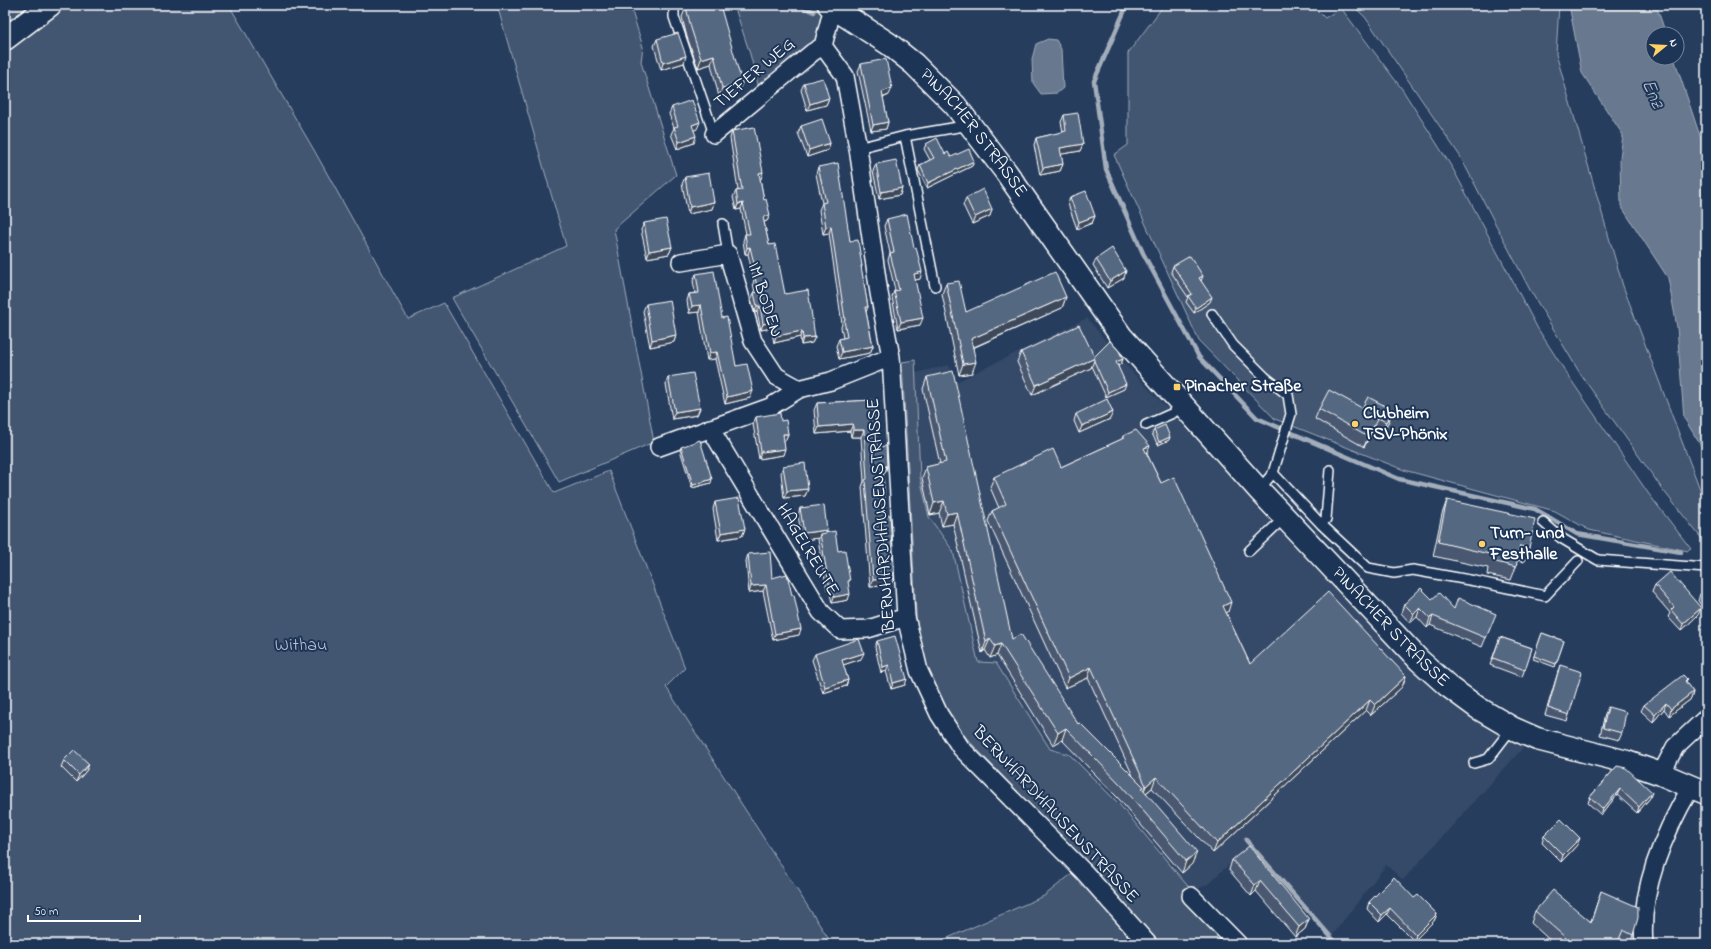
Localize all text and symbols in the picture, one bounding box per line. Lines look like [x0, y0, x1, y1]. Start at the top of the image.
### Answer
north arrow [1645, 26, 1685, 66]
street label: TIEFER WEG [709, 32, 801, 116]
text: N [1665, 37, 1682, 49]
street label: PINACHER STRASSE [913, 63, 1033, 203]
water label: Enz [1634, 75, 1670, 114]
street label: IM BODEN [740, 259, 788, 341]
place label: Pinacher Straße [1185, 374, 1302, 400]
marker: Pinacher Straße [1172, 382, 1182, 392]
street label: BERNHARDHAUSENSTRASSE [861, 397, 903, 634]
place label: Clubheim TSV-Phönix [1363, 401, 1448, 448]
marker: Clubheim TSV-Phönix [1350, 419, 1360, 429]
street label: HAGELREUTE [769, 499, 845, 601]
place label: Turn- und Festhalle [1489, 521, 1565, 568]
marker: Turn- und Festhalle [1477, 539, 1487, 549]
street label: PINACHER STRASSE [1325, 561, 1455, 694]
park label: Withau [275, 633, 327, 659]
street label: BERNHARDHAUSENSTRASSE [965, 720, 1144, 910]
scale bar [28, 897, 140, 923]
text: 50 m [34, 903, 58, 921]

